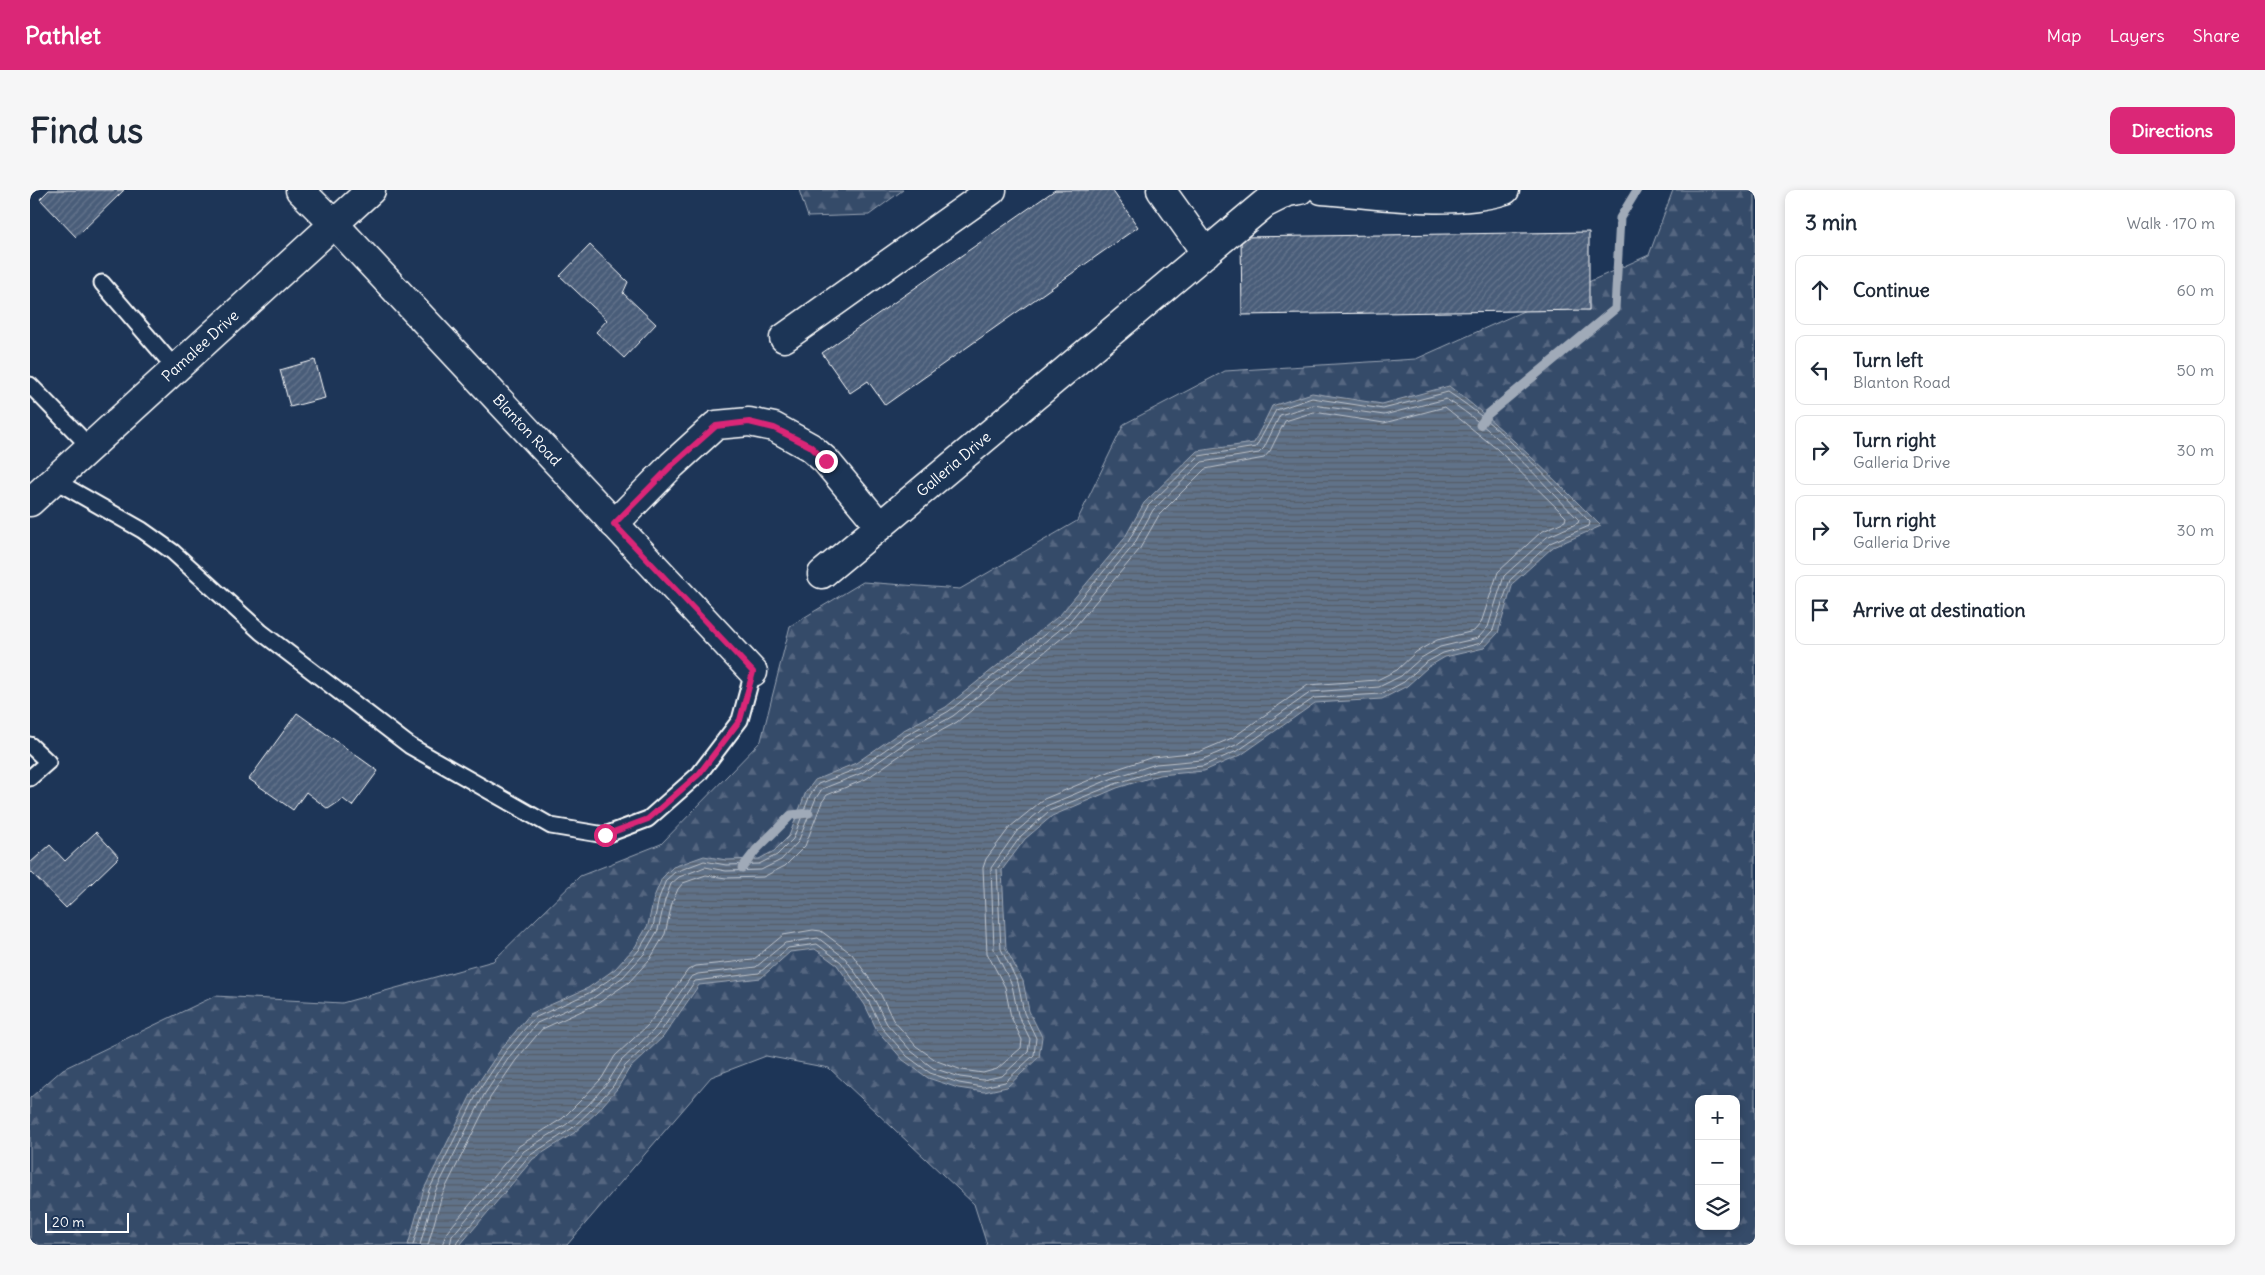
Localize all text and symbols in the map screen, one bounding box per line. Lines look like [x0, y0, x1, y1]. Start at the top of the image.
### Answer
text: Pathlet [25, 20, 101, 50]
text: Map [2046, 24, 2081, 47]
text: Layers [2109, 24, 2165, 47]
text: Share [2193, 24, 2240, 47]
button: Directions [2110, 107, 2235, 154]
text: Find us [30, 108, 143, 152]
text: 3 min [1805, 209, 1857, 236]
text: Walk · 170 m [2126, 213, 2215, 233]
icon: ahead [1806, 276, 1834, 304]
text: Continue [1853, 278, 1930, 302]
text: 60 m [2176, 280, 2214, 300]
street label: Pamalee Drive [158, 306, 243, 386]
text: Turn left [1853, 348, 1923, 372]
icon: left [1806, 356, 1834, 384]
text: 50 m [2176, 360, 2214, 380]
text: Blanton Road [1853, 372, 1950, 392]
street label: Blanton Road [489, 390, 566, 470]
street label: Galleria Drive [912, 427, 995, 500]
text: Turn right [1853, 428, 1936, 452]
icon: right [1806, 436, 1834, 464]
text: 30 m [2177, 440, 2214, 460]
route end [815, 450, 838, 473]
text: Galleria Drive [1853, 452, 1950, 472]
text: Turn right [1853, 508, 1936, 532]
icon: right [1806, 516, 1834, 544]
text: 30 m [2177, 520, 2214, 540]
text: Galleria Drive [1853, 532, 1950, 552]
icon: arrive [1806, 596, 1834, 624]
text: Arrive at destination [1853, 598, 2026, 622]
route start [594, 824, 617, 847]
map controls [1695, 1095, 1740, 1230]
button: + [1695, 1095, 1740, 1140]
button: − [1695, 1140, 1740, 1185]
button: layers [1695, 1185, 1740, 1230]
scale bar [45, 1210, 129, 1233]
text: 20 m [52, 1213, 85, 1231]

